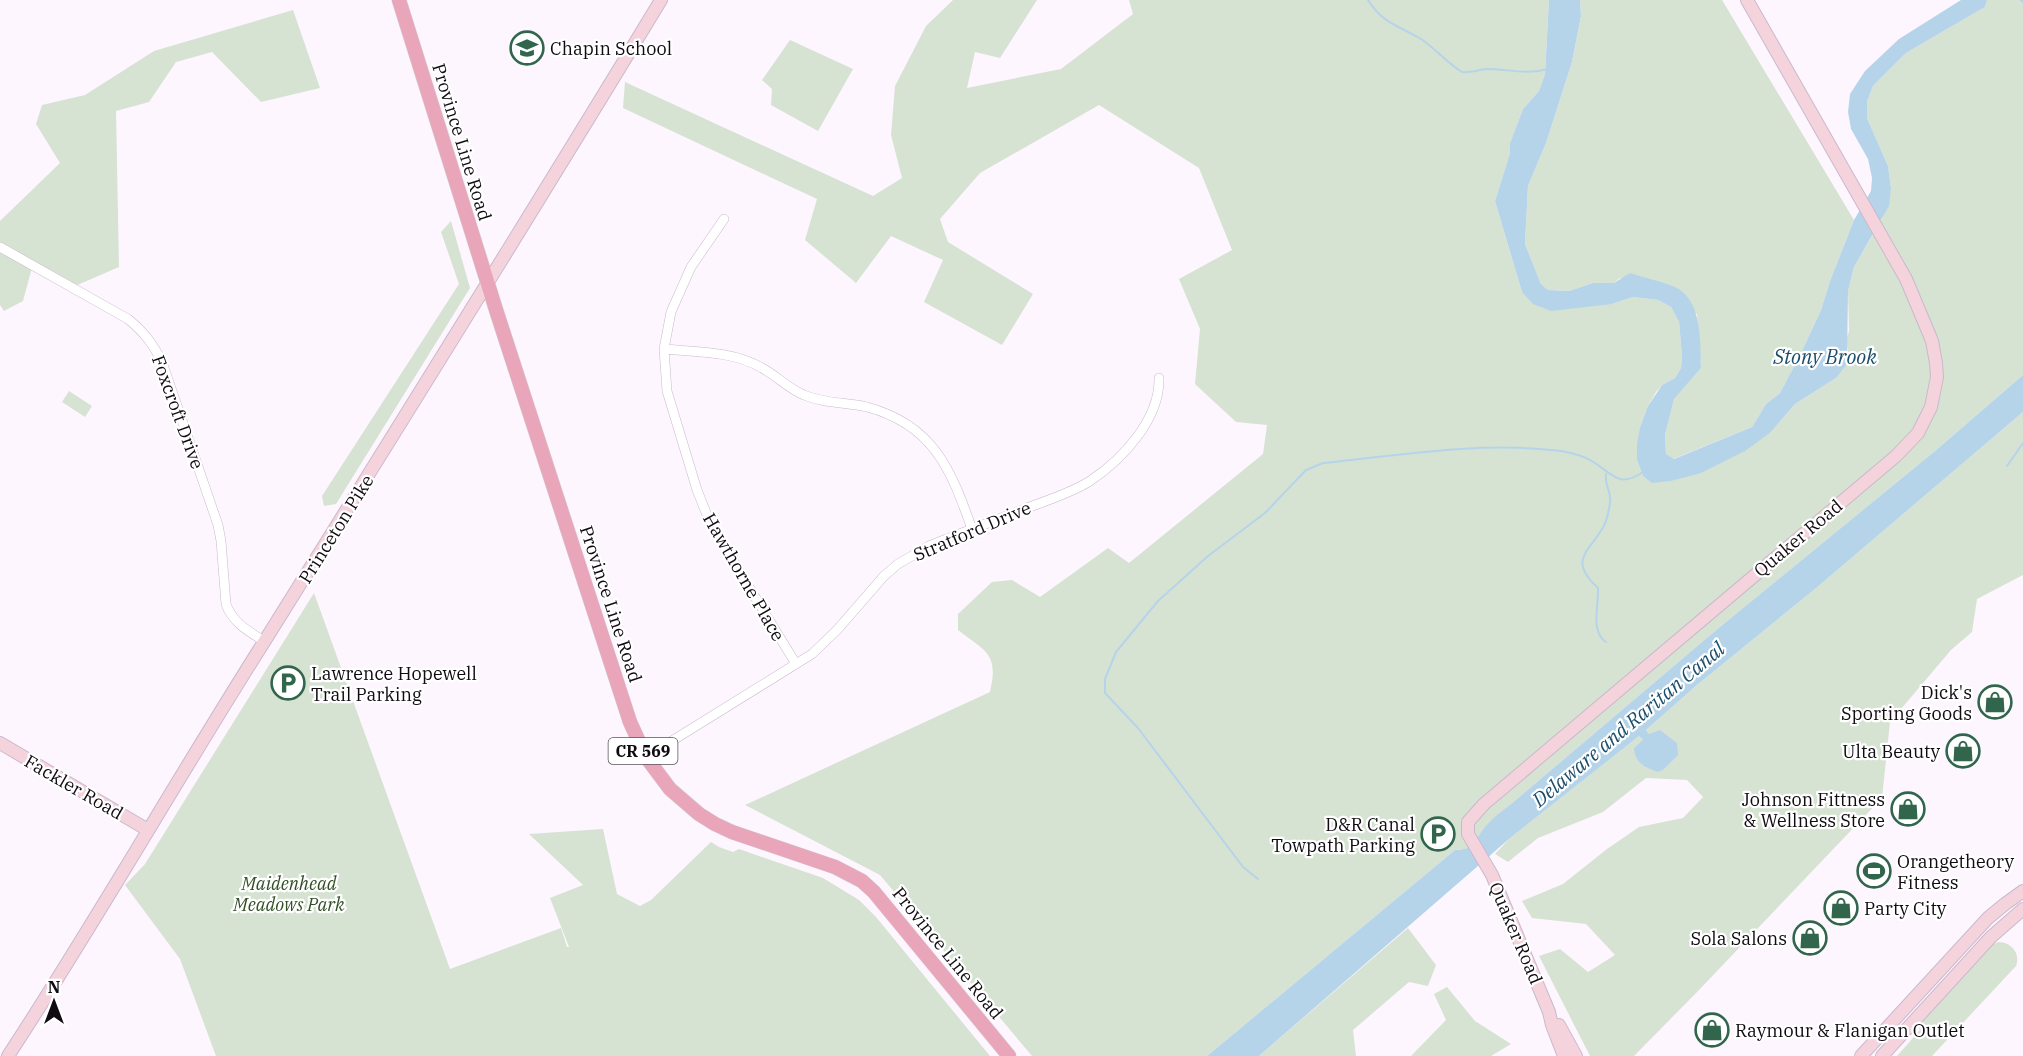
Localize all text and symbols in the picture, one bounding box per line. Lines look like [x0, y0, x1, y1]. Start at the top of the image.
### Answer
school or university icon: Chapin School [509, 30, 545, 66]
place label: Chapin School [550, 37, 672, 60]
street label: Province Line Road [427, 61, 497, 224]
water label: Stony Brook [1772, 343, 1877, 370]
street label: Foxcroft Drive [147, 352, 209, 472]
street label: Princeton Pike [293, 470, 379, 588]
street label: Quaker Road [1749, 494, 1847, 582]
street label: Stratford Drive [910, 496, 1034, 566]
street label: Hawthorne Place [698, 509, 790, 645]
street label: Province Line Road [575, 523, 647, 685]
water label: Delaware and Raritan Canal [1525, 635, 1730, 813]
place label: Lawrence Hopewell Trail Parking [311, 662, 477, 706]
parking icon: Lawrence Hopewell Trail Parking [270, 665, 306, 701]
place label: Dick's Sporting Goods [1841, 681, 1972, 725]
shop icon: Dick's Sporting Goods [1977, 684, 2013, 720]
shop icon: Ulta Beauty [1945, 733, 1981, 769]
road number: CR 569 [608, 738, 678, 764]
place label: Ulta Beauty [1842, 740, 1940, 763]
street label: Fackler Road [20, 749, 128, 825]
place label: Johnson Fittness & Wellness Store [1742, 788, 1885, 832]
shop icon: Johnson Fittness & Wellness Store [1890, 791, 1926, 827]
place label: D&R Canal Towpath Parking [1271, 813, 1415, 857]
parking icon: D&R Canal Towpath Parking [1420, 816, 1456, 852]
place label: Orangetheory Fitness [1897, 850, 2014, 894]
sports icon: Orangetheory Fitness [1856, 853, 1892, 889]
park label: Maidenhead Meadows Park [232, 872, 345, 916]
street label: Quaker Road [1484, 878, 1548, 988]
street label: Province Line Road [888, 882, 1008, 1024]
shop icon: Party City [1823, 890, 1859, 926]
place label: Party City [1864, 897, 1947, 920]
shop icon: Sola Salons [1792, 920, 1828, 956]
place label: Sola Salons [1691, 927, 1787, 950]
north arrow [24, 972, 84, 1032]
text: N [48, 977, 60, 997]
shop icon: Raymour & Flanigan Outlet [1694, 1012, 1730, 1048]
place label: Raymour & Flanigan Outlet [1735, 1019, 1965, 1042]

